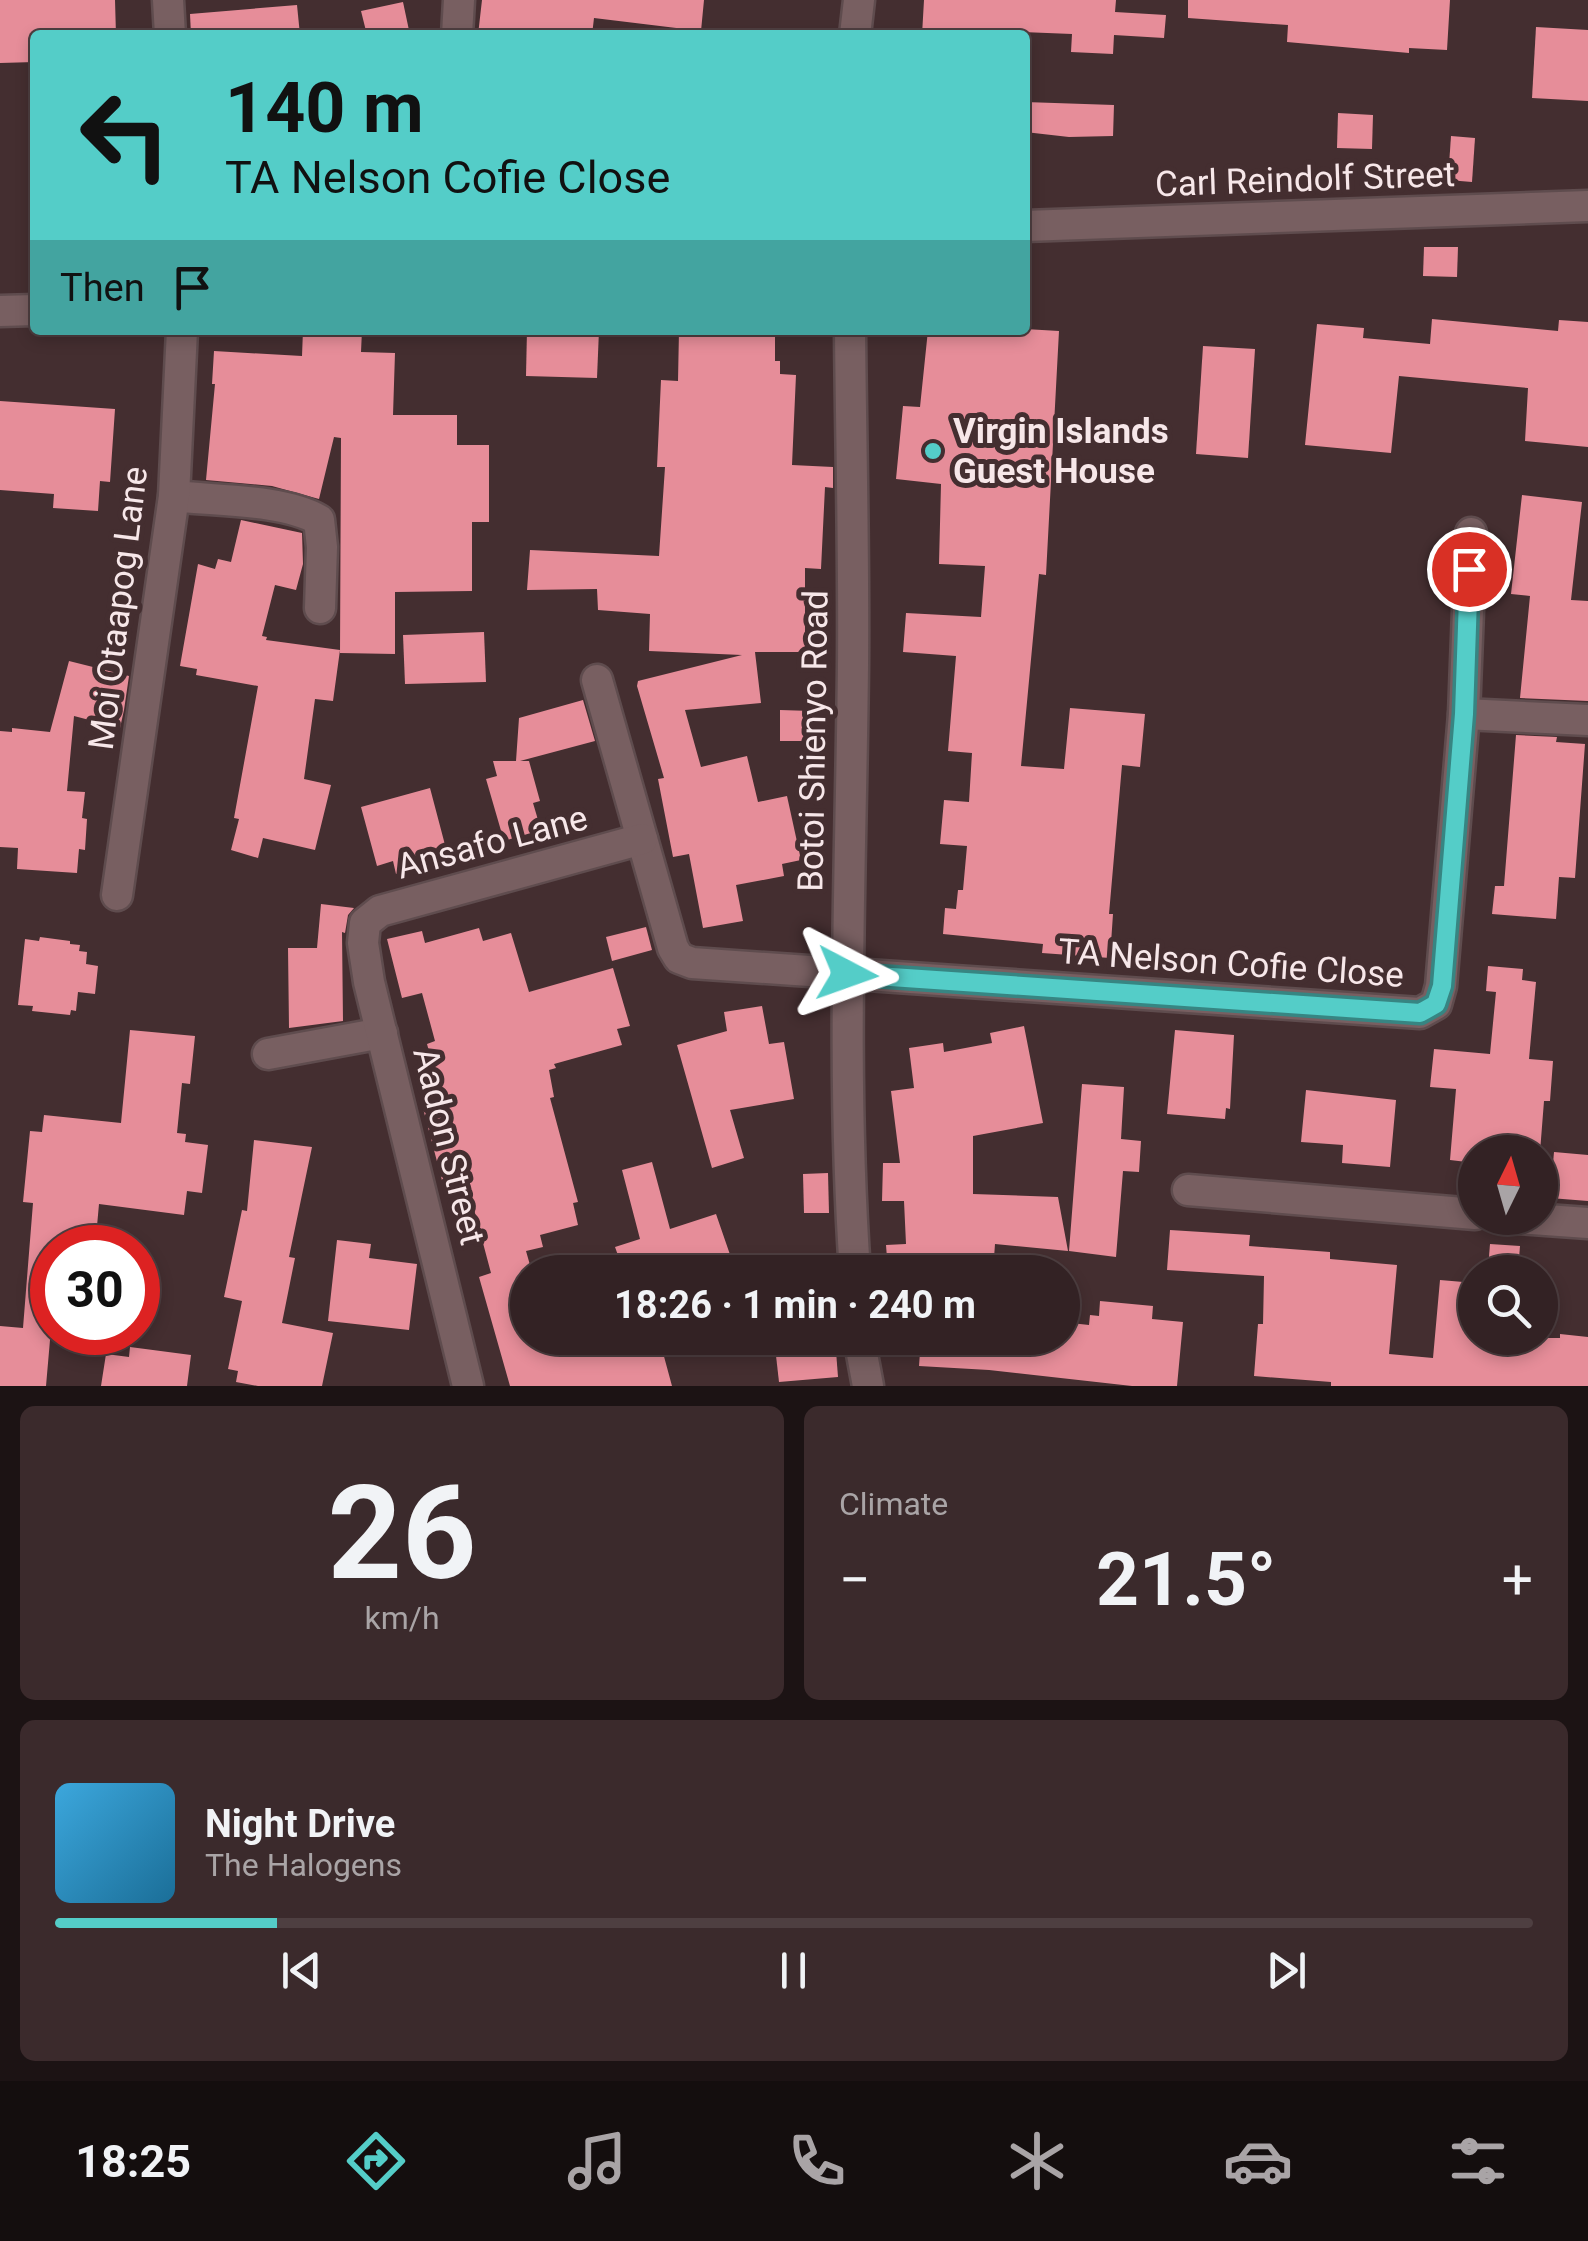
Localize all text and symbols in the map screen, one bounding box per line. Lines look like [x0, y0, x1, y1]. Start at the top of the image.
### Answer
text: 140 m [225, 67, 424, 149]
icon: left [60, 70, 190, 200]
text: TA Nelson Cofie Close [225, 151, 670, 204]
street label: Carl Reindolf Street [1154, 154, 1456, 205]
icon: arrive [165, 260, 220, 315]
text: Then [60, 266, 145, 310]
place label: Virgin Islands Guest House [953, 411, 1169, 492]
marker: Virgin Islands Guest House [922, 440, 944, 462]
street label: Moi Otaapog Lane [81, 464, 156, 752]
pin [1427, 527, 1512, 612]
icon: arrive [1442, 542, 1497, 597]
street label: Botoi Shienyo Road [790, 590, 837, 892]
street label: Ansafo Lane [392, 797, 592, 888]
position arrow [795, 922, 899, 1026]
street label: TA Nelson Cofie Close [1057, 931, 1405, 996]
street label: Aadon Street [404, 1043, 493, 1249]
north arrow [1458, 1135, 1558, 1235]
map controls [1458, 1135, 1558, 1355]
speed limit sign: 30 [30, 1225, 160, 1355]
button: search [1458, 1255, 1558, 1355]
text: 18:26 · 1 min · 240 m [614, 1283, 976, 1327]
text: 26 [327, 1457, 477, 1610]
text: Climate [839, 1485, 948, 1523]
text: 21.5° [1096, 1535, 1276, 1623]
text: − [839, 1548, 870, 1612]
text: + [1502, 1548, 1533, 1612]
text: km/h [364, 1599, 440, 1637]
text: Night Drive [205, 1802, 395, 1846]
text: The Halogens [205, 1846, 402, 1884]
icon: previous [274, 1943, 329, 1998]
icon: pause [766, 1943, 821, 1998]
icon: next [1259, 1943, 1314, 1998]
icon: directions [341, 2126, 411, 2196]
icon: music [562, 2126, 632, 2196]
icon: phone [782, 2126, 852, 2196]
icon: climate [1002, 2126, 1072, 2196]
icon: car [1223, 2126, 1293, 2196]
icon: filters [1443, 2126, 1513, 2196]
text: 18:25 [75, 2135, 191, 2188]

